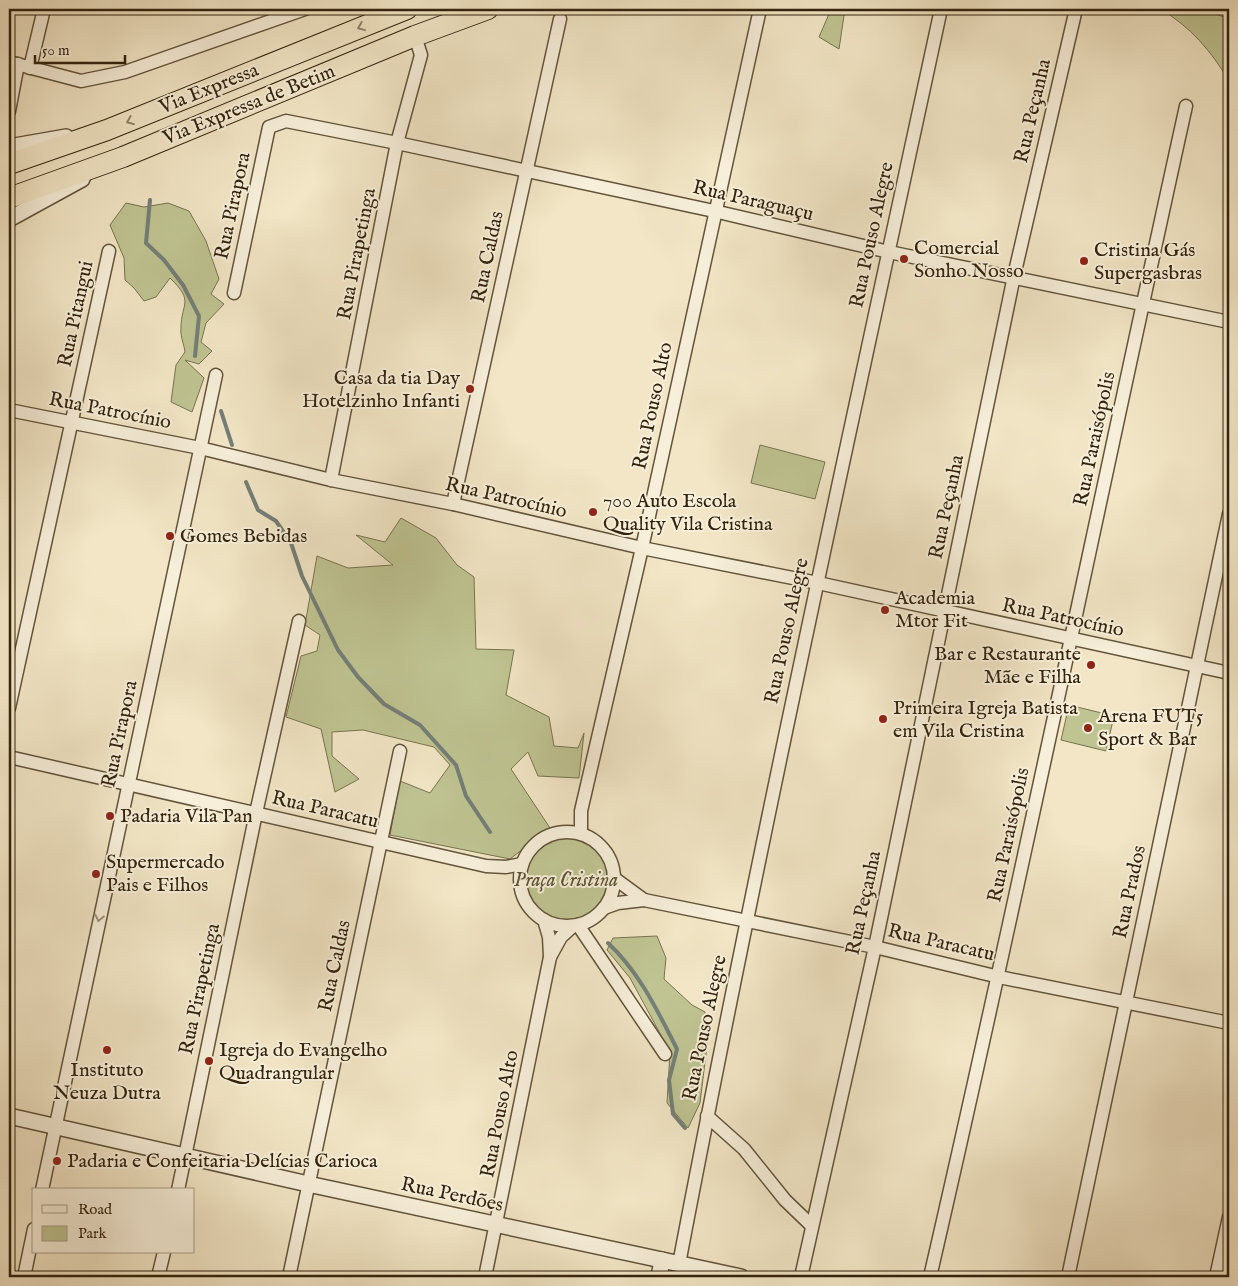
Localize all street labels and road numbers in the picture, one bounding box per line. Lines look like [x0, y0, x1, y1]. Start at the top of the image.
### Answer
street label: Rua Peçanha [1009, 56, 1057, 166]
street label: Via Expressa [155, 58, 263, 121]
street label: Via Expressa de Betim [158, 59, 339, 151]
street label: Rua Pirapora [209, 150, 257, 262]
street label: Rua Pouso Alegre [844, 160, 900, 310]
street label: Rua Paraguaçu [690, 175, 816, 227]
street label: Rua Pirapetinga [332, 186, 382, 322]
street label: Rua Caldas [466, 209, 510, 305]
street label: Rua Pitangui [53, 259, 99, 369]
street label: Rua Pouso Alto [627, 340, 679, 472]
street label: Rua Paraisópolis [1069, 369, 1121, 509]
street label: Rua Patrocínio [47, 387, 174, 435]
street label: Rua Peçanha [924, 452, 970, 562]
street label: Rua Patrocínio [443, 472, 570, 524]
street label: Rua Pouso Alegre [759, 556, 815, 706]
street label: Rua Patrocínio [1000, 593, 1127, 643]
street label: Rua Pirapora [96, 678, 144, 790]
street label: Rua Paraisópolis [983, 765, 1035, 905]
street label: Rua Paracatu [269, 786, 381, 834]
street label: Rua Prados [1108, 843, 1152, 941]
street label: Rua Peçanha [841, 848, 887, 958]
street label: Rua Caldas [313, 918, 357, 1014]
street label: Rua Paracatu [885, 919, 997, 967]
street label: Rua Pirapetinga [174, 921, 226, 1057]
street label: Rua Pouso Alegre [677, 953, 733, 1103]
street label: Rua Pouso Alto [475, 1048, 525, 1180]
street label: Rua Perdões [399, 1172, 505, 1218]

